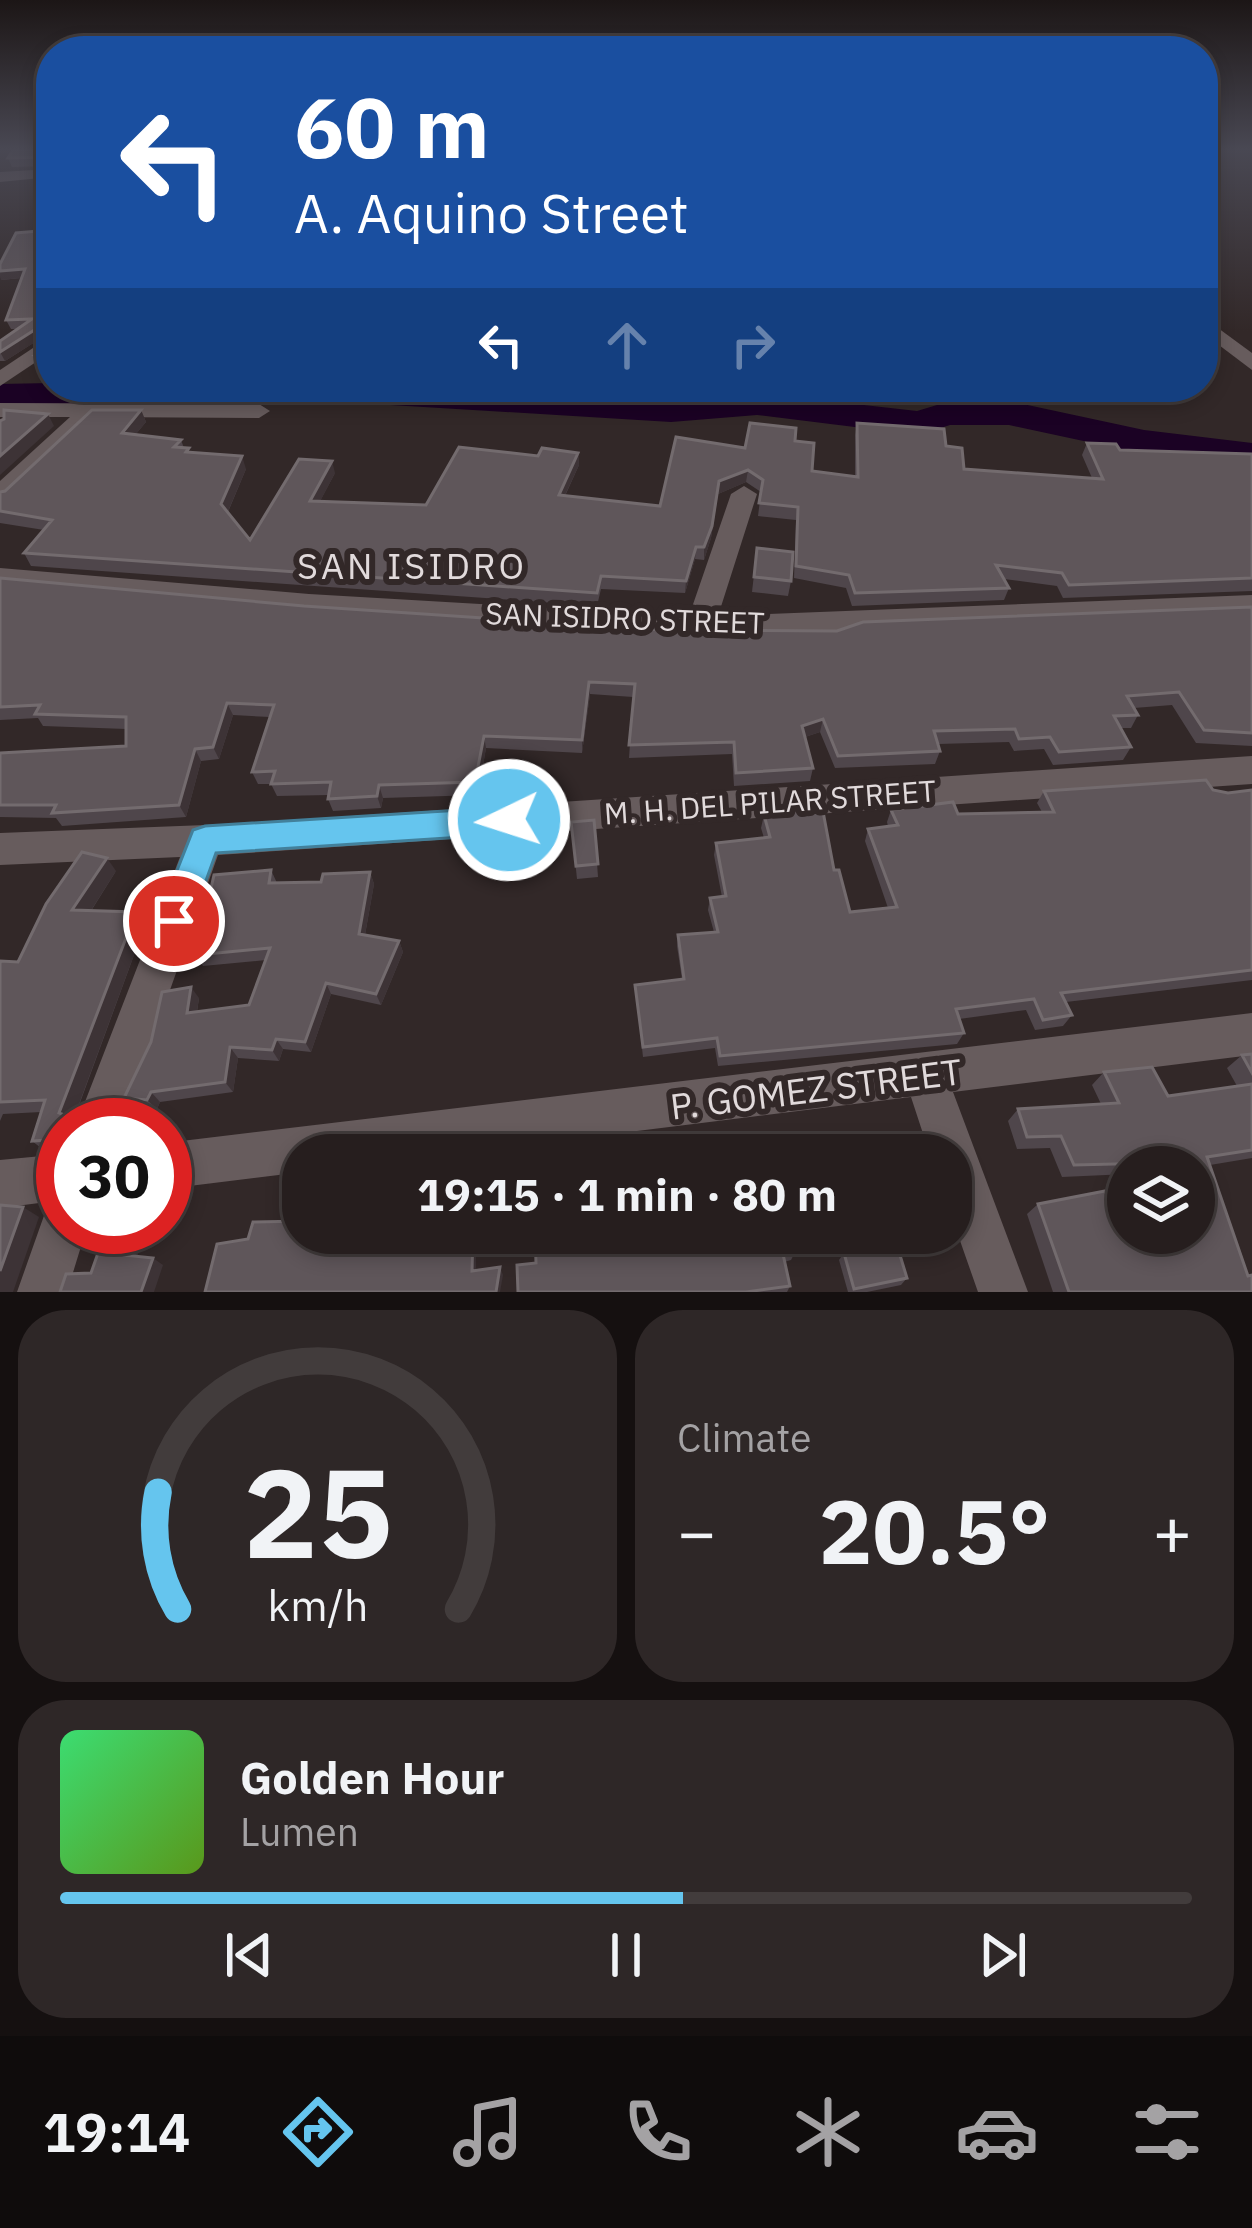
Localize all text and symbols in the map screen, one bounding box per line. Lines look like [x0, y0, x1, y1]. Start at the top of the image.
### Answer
text: 60 m [294, 72, 490, 181]
icon: left [96, 84, 252, 240]
text: A. Aquino Street [294, 178, 689, 248]
icon: left [468, 312, 534, 378]
icon: ahead [594, 312, 660, 378]
icon: right [720, 312, 786, 378]
district label: SAN ISIDRO [297, 542, 527, 589]
street label: SAN ISIDRO STREET [485, 593, 765, 642]
position arrow [446, 757, 572, 883]
street label: M. H. DEL PILAR STREET [603, 770, 937, 833]
pin [123, 870, 225, 972]
icon: arrive [141, 888, 207, 954]
street label: P. GOMEZ STREET [668, 1047, 964, 1130]
speed limit sign: 30 [36, 1098, 192, 1254]
map controls [1107, 1146, 1215, 1254]
button: layers [1107, 1146, 1215, 1254]
text: 19:15 · 1 min · 80 m [417, 1165, 837, 1223]
text: Climate [677, 1412, 811, 1463]
text: 25 [243, 1430, 392, 1592]
text: 20.5° [818, 1472, 1051, 1589]
text: − [677, 1488, 717, 1574]
text: + [1152, 1488, 1192, 1574]
text: km/h [267, 1577, 368, 1633]
text: Golden Hour [240, 1748, 504, 1806]
text: Lumen [240, 1806, 359, 1857]
icon: previous [216, 1922, 282, 1988]
icon: pause [593, 1922, 659, 1988]
icon: next [970, 1922, 1036, 1988]
icon: directions [276, 2090, 360, 2174]
icon: music [446, 2090, 530, 2174]
icon: phone [616, 2090, 700, 2174]
icon: climate [786, 2090, 870, 2174]
icon: car [955, 2090, 1039, 2174]
icon: filters [1125, 2090, 1209, 2174]
text: 19:14 [43, 2097, 190, 2167]

